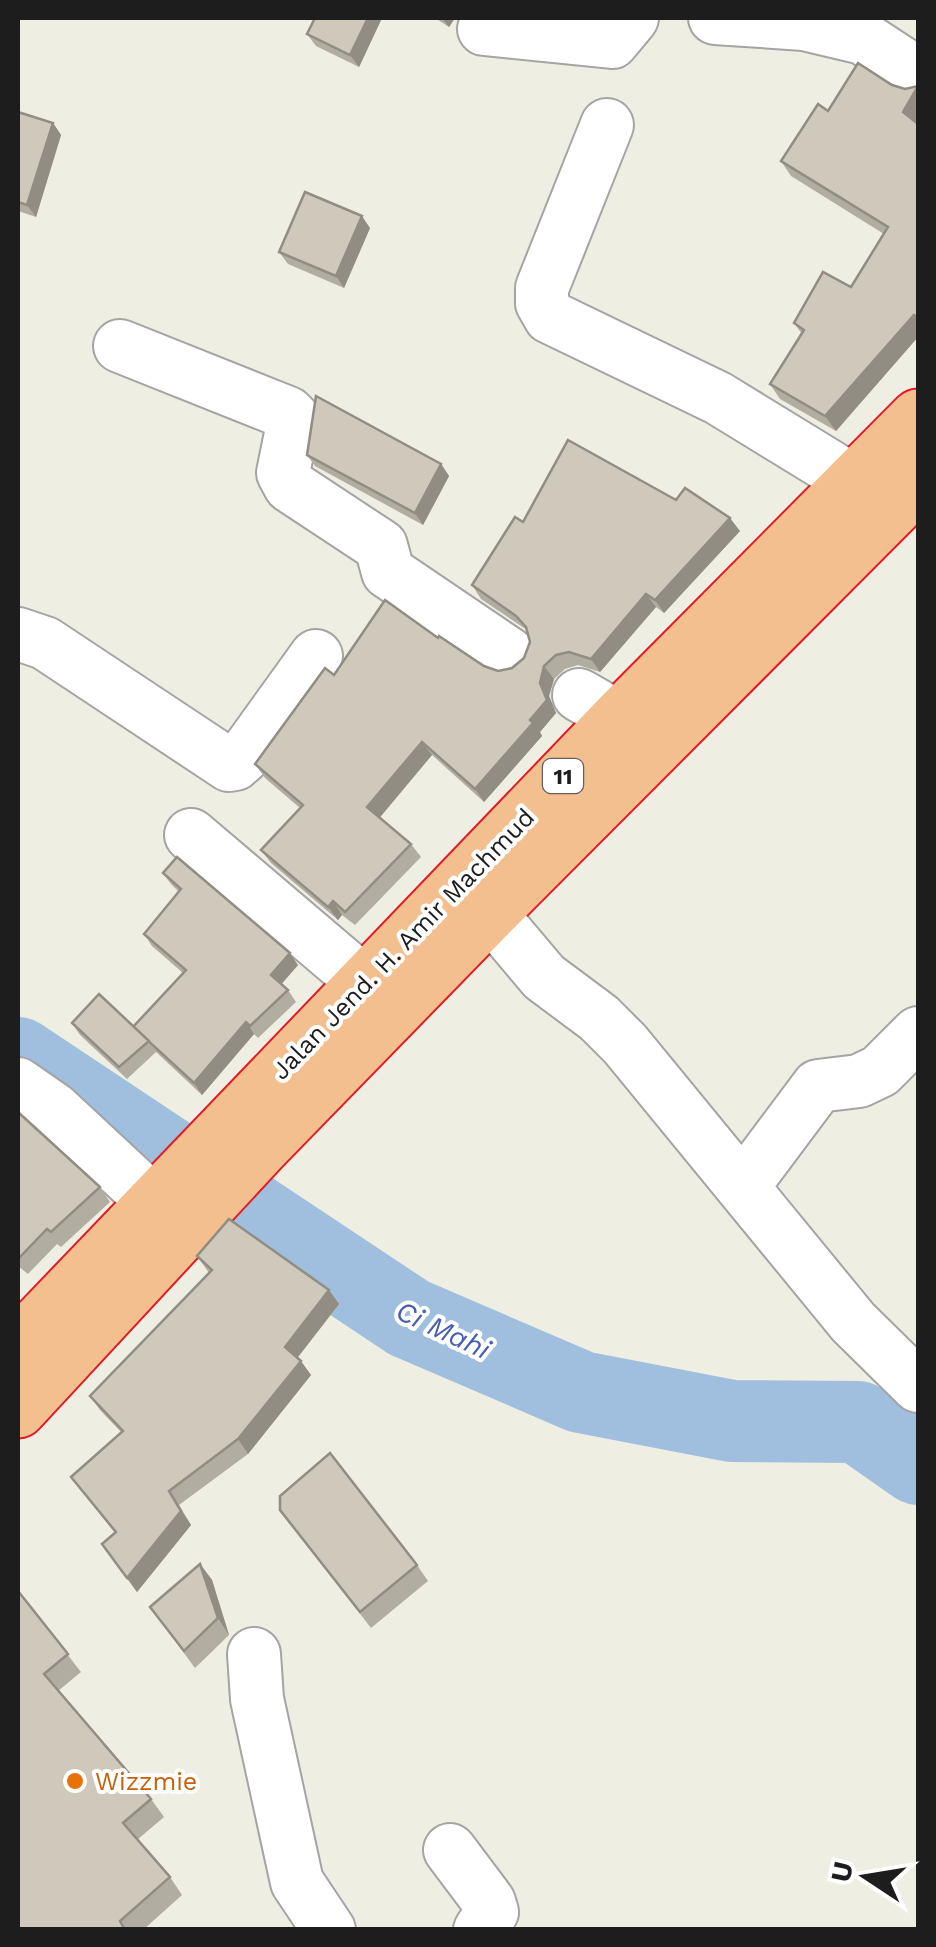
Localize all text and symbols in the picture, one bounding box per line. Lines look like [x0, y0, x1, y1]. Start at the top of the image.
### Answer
road number: 11 [543, 759, 583, 793]
street label: Jalan Jend. H. Amir Machmud [266, 803, 540, 1085]
water label: Ci Mahi [391, 1294, 496, 1366]
place label: Wizzmie [95, 1767, 197, 1796]
marker: Wizzmie [64, 1770, 86, 1792]
north arrow [816, 1827, 916, 1927]
text: U [824, 1859, 860, 1885]

